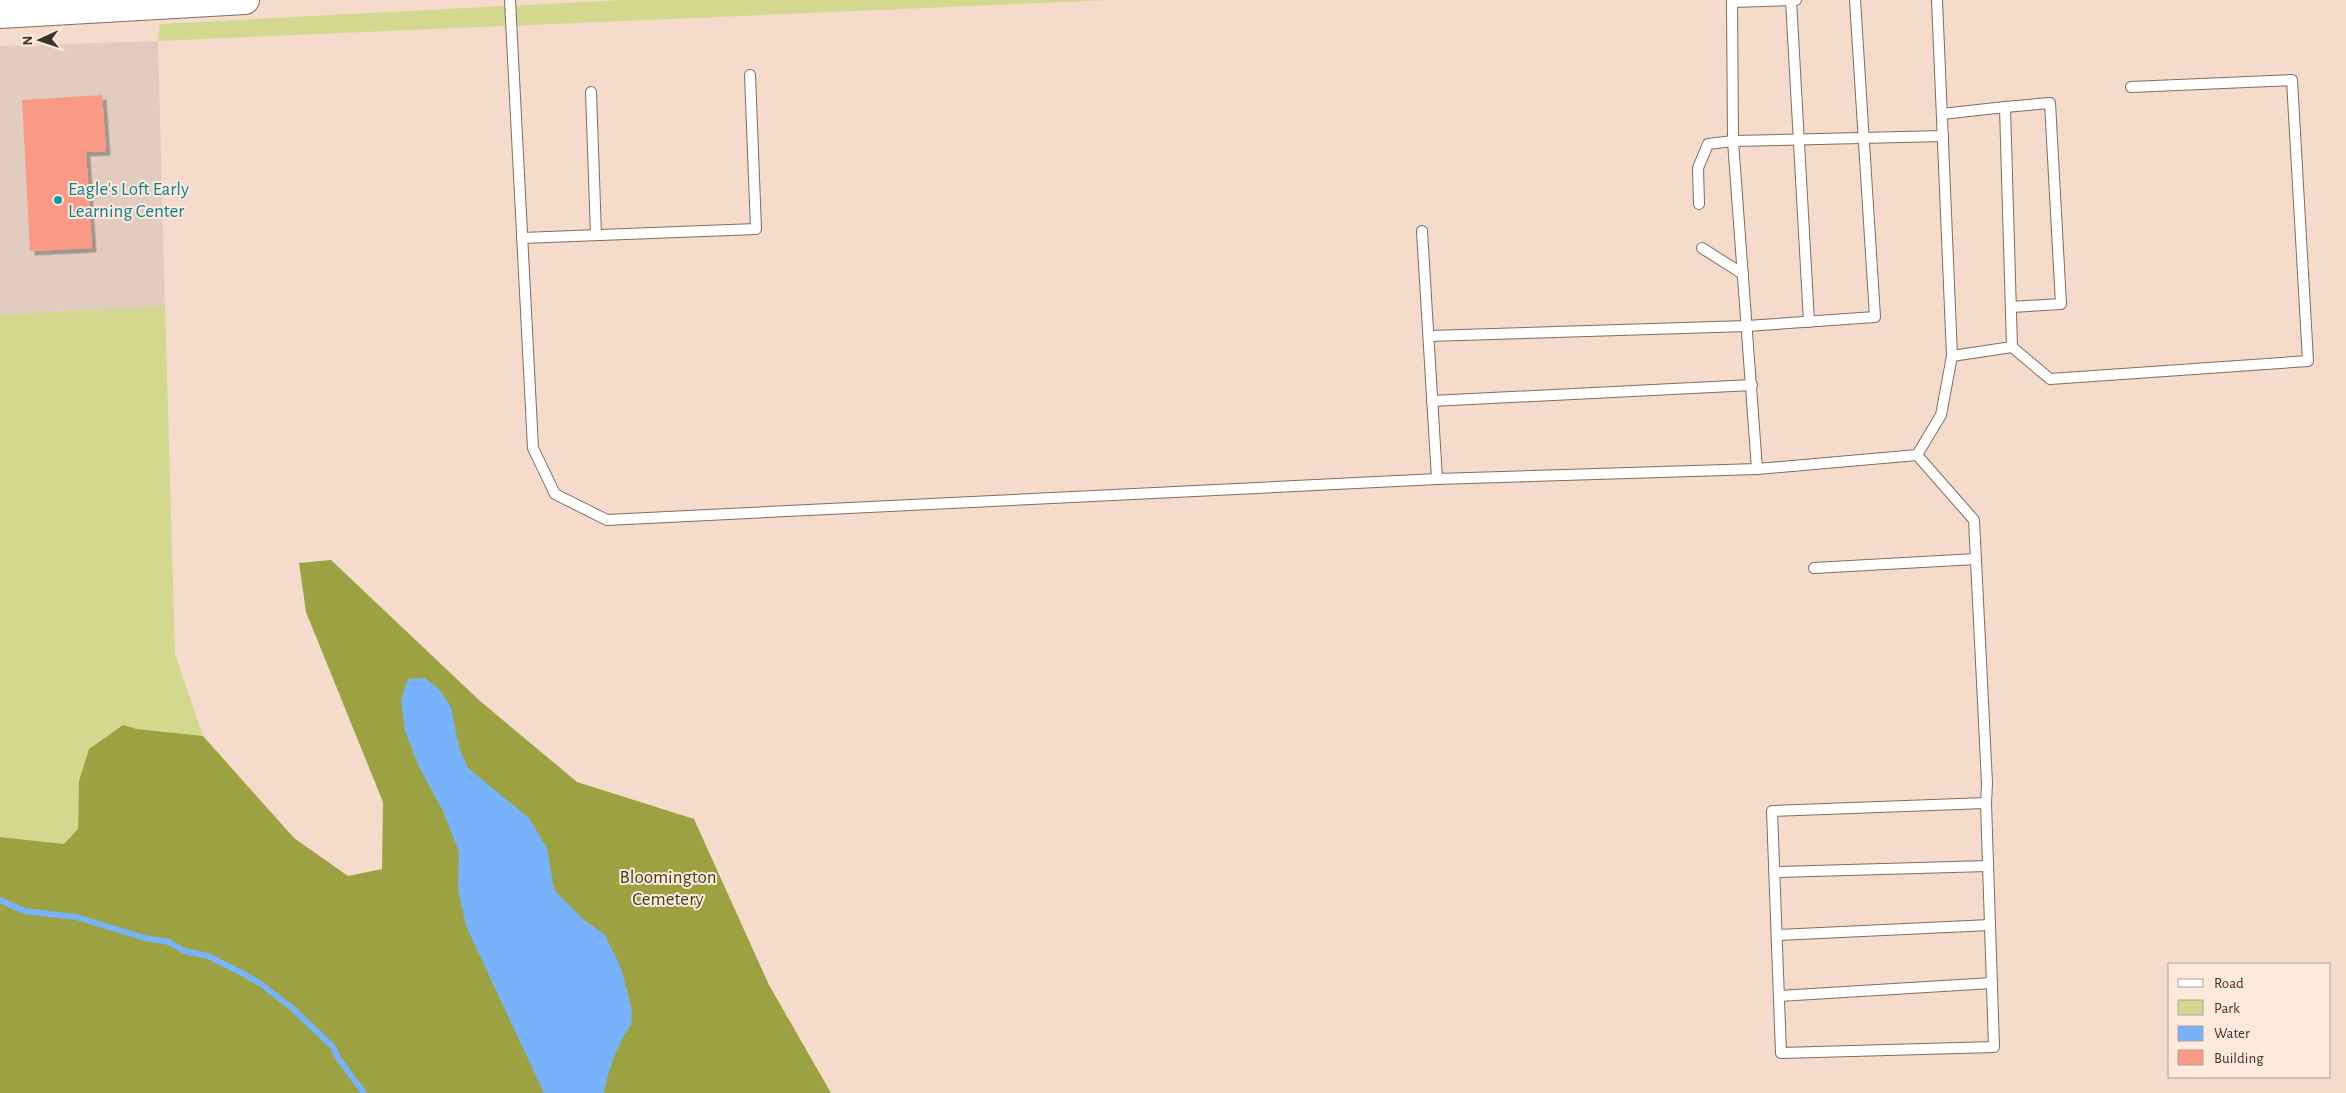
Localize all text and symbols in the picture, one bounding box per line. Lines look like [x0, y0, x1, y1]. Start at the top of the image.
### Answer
north arrow [15, 15, 65, 65]
text: N [21, 35, 35, 46]
place label: Eagle's Loft Early Learning Center [68, 180, 189, 221]
marker: Eagle's Loft Early Learning Center [52, 194, 64, 206]
park label: Bloomington Cemetery [620, 868, 716, 909]
legend [2168, 963, 2331, 1078]
text: Road [2214, 976, 2244, 991]
text: Park [2214, 1001, 2240, 1016]
text: Water [2214, 1026, 2250, 1041]
text: Building [2214, 1051, 2264, 1066]

